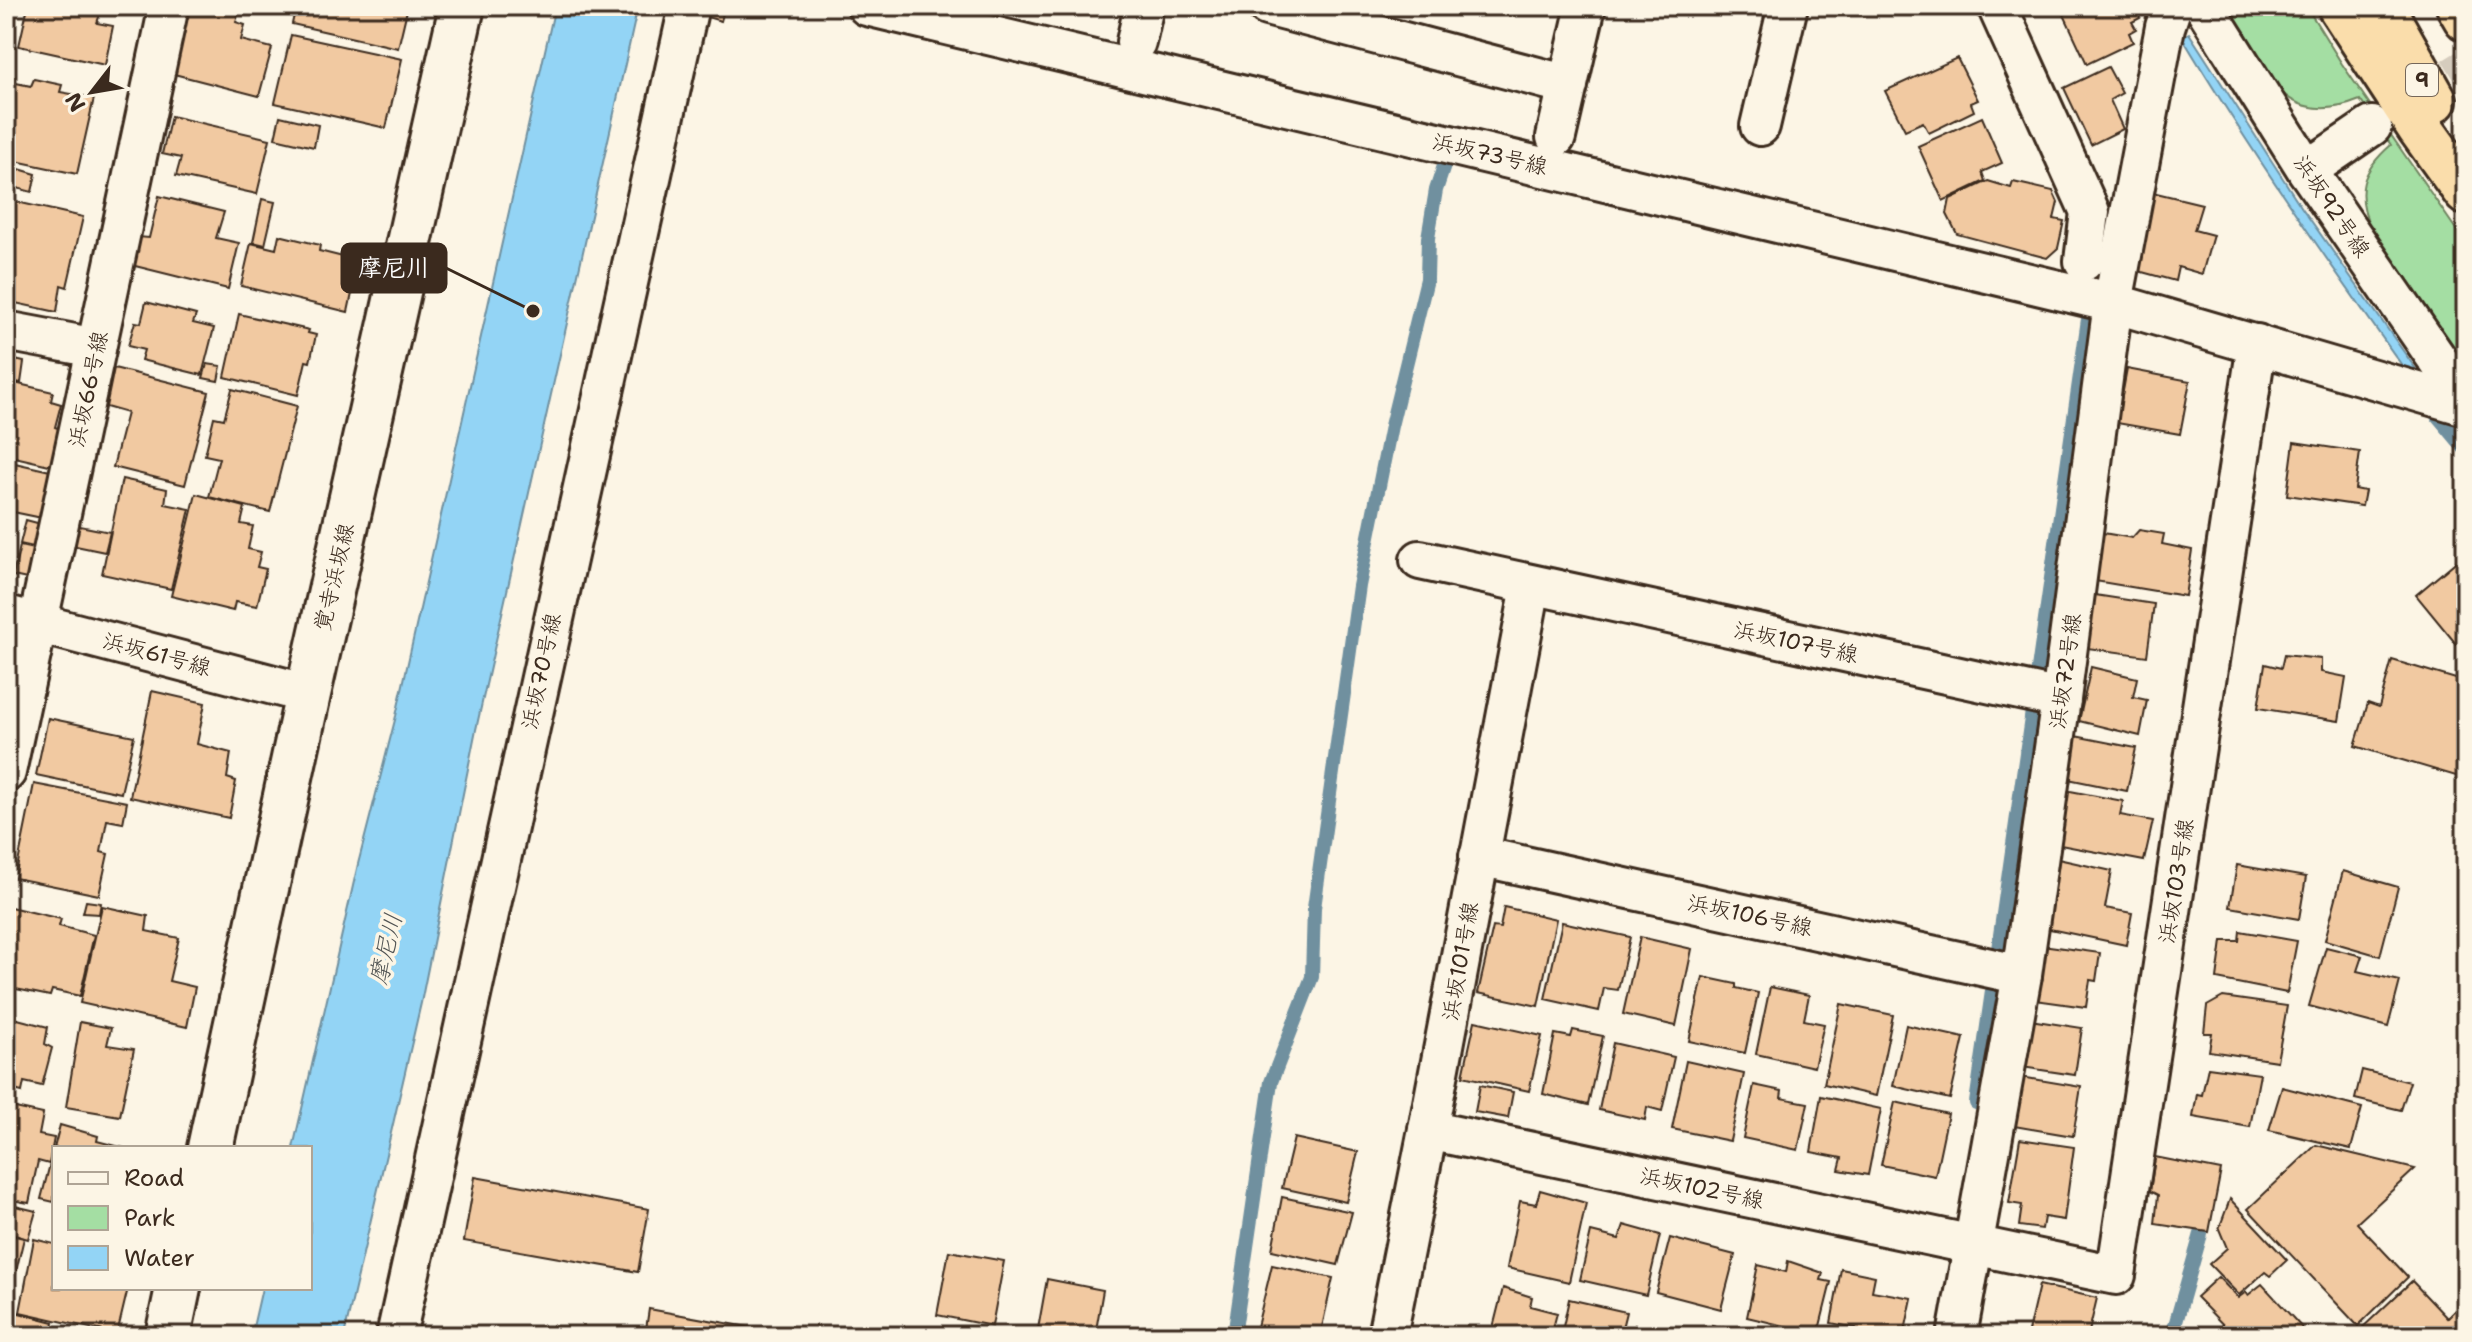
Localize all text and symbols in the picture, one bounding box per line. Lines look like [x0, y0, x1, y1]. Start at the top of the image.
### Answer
north arrow [52, 52, 132, 132]
road number: 9 [2406, 64, 2438, 96]
text: N [58, 87, 92, 117]
street label: 浜坂73号線 [1430, 127, 1550, 181]
street label: 浜坂92号線 [2287, 149, 2377, 263]
callout: 摩尼川 [342, 244, 446, 292]
text: 摩尼川 [358, 252, 430, 284]
street label: 浜坂66号線 [62, 328, 114, 450]
street label: 覚寺浜坂線 [307, 520, 361, 634]
street label: 浜坂70号線 [515, 610, 567, 732]
street label: 浜坂72号線 [2042, 611, 2088, 731]
street label: 浜坂107号線 [1731, 615, 1861, 669]
street label: 浜坂61号線 [100, 626, 214, 682]
street label: 浜坂103号線 [2152, 816, 2200, 946]
street label: 浜坂106号線 [1685, 888, 1815, 942]
street label: 浜坂101号線 [1435, 899, 1485, 1023]
water label: 摩尼川 [362, 910, 410, 988]
legend [52, 1146, 312, 1290]
street label: 浜坂102号線 [1637, 1161, 1767, 1215]
text: Road [124, 1162, 184, 1194]
text: Park [124, 1202, 176, 1234]
text: Water [124, 1242, 195, 1274]

